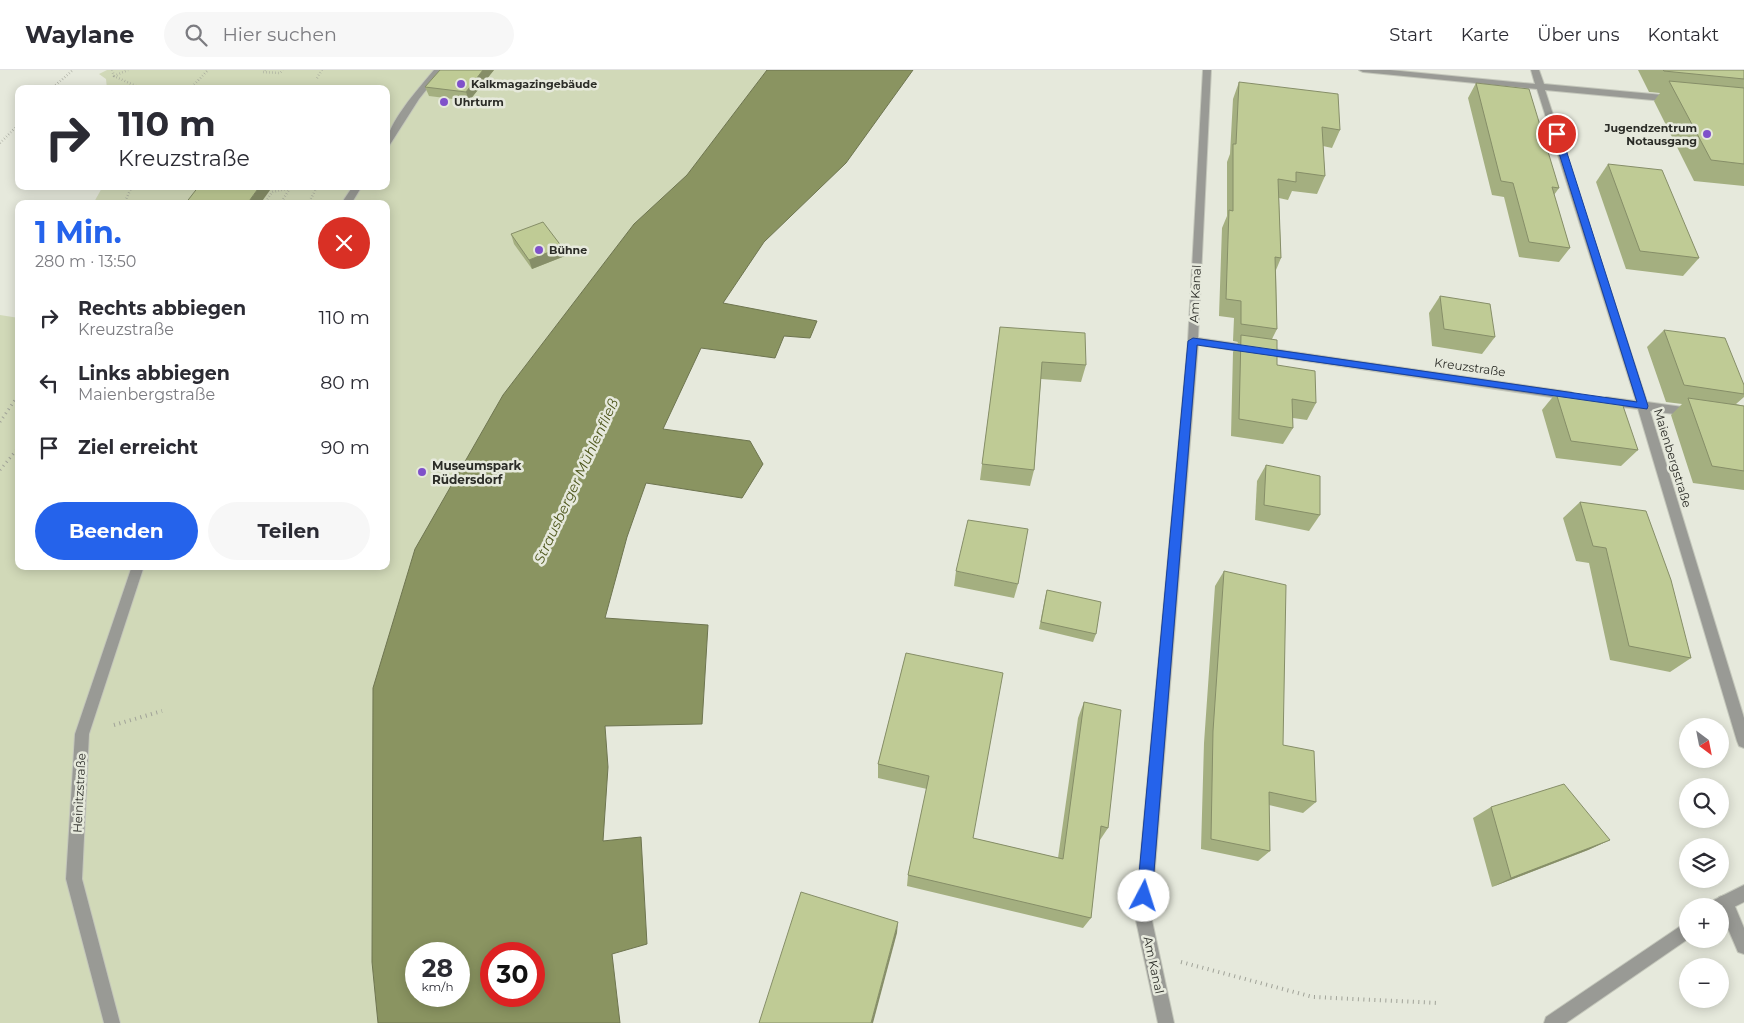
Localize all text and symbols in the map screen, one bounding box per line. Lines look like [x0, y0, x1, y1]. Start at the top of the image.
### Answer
search box [164, 12, 514, 57]
text: Waylane [25, 20, 134, 49]
icon: search [182, 21, 210, 49]
text: Hier suchen [222, 23, 337, 46]
text: Start [1389, 24, 1433, 46]
text: Karte [1461, 24, 1509, 46]
text: Über uns [1537, 24, 1620, 46]
text: Kontakt [1648, 24, 1719, 46]
place label: Kalkmagazingebäude [471, 77, 597, 91]
marker: Kalkmagazingebäude [455, 78, 467, 90]
place label: Uhrturm [454, 95, 504, 109]
marker: Uhrturm [438, 96, 450, 108]
text: 110 m [118, 102, 216, 145]
icon: right [35, 105, 100, 170]
pin [1536, 113, 1578, 155]
icon: arrive [1543, 120, 1571, 148]
place label: Jugendzentrum Notausgang [1603, 121, 1697, 148]
marker: Jugendzentrum Notausgang [1701, 128, 1713, 140]
text: Kreuzstraße [118, 145, 250, 172]
text: 1 Min. [35, 214, 122, 251]
button: close [318, 217, 370, 269]
place label: Bühne [549, 243, 587, 257]
marker: Bühne [533, 244, 545, 256]
text: 280 m · 13:50 [35, 252, 136, 271]
street label: Am Kanal [1186, 264, 1204, 324]
text: Rechts abbiegen [78, 297, 246, 320]
icon: right [35, 304, 63, 332]
text: 110 m [319, 306, 370, 329]
text: Kreuzstraße [78, 320, 174, 339]
street label: Kreuzstraße [1433, 355, 1507, 379]
text: Links abbiegen [78, 362, 230, 385]
icon: left [35, 369, 63, 397]
text: 80 m [320, 371, 370, 394]
text: Maienbergstraße [78, 385, 215, 404]
water label: Strausberger Mühlenfließ [530, 396, 622, 566]
street label: Maienbergstraße [1651, 407, 1695, 509]
icon: arrive [35, 434, 63, 462]
text: Ziel erreicht [78, 436, 198, 459]
text: 90 m [321, 436, 370, 459]
place label: Museumspark Rüdersdorf [432, 458, 522, 487]
marker: Museumspark Rüdersdorf [416, 466, 428, 478]
button: Beenden [35, 502, 198, 560]
button: Teilen [208, 502, 370, 560]
north arrow [1679, 718, 1729, 768]
map controls [1679, 718, 1729, 1008]
street label: Heinitzstraße [69, 753, 89, 833]
button: search [1679, 778, 1729, 828]
button: layers [1679, 838, 1729, 888]
position arrow [1117, 869, 1169, 921]
button: + [1679, 898, 1729, 948]
street label: Am Kanal [1141, 935, 1167, 995]
speed limit sign: 30 [480, 942, 545, 1007]
text: 28 [422, 953, 453, 983]
button: − [1679, 958, 1729, 1008]
text: km/h [421, 979, 454, 994]

